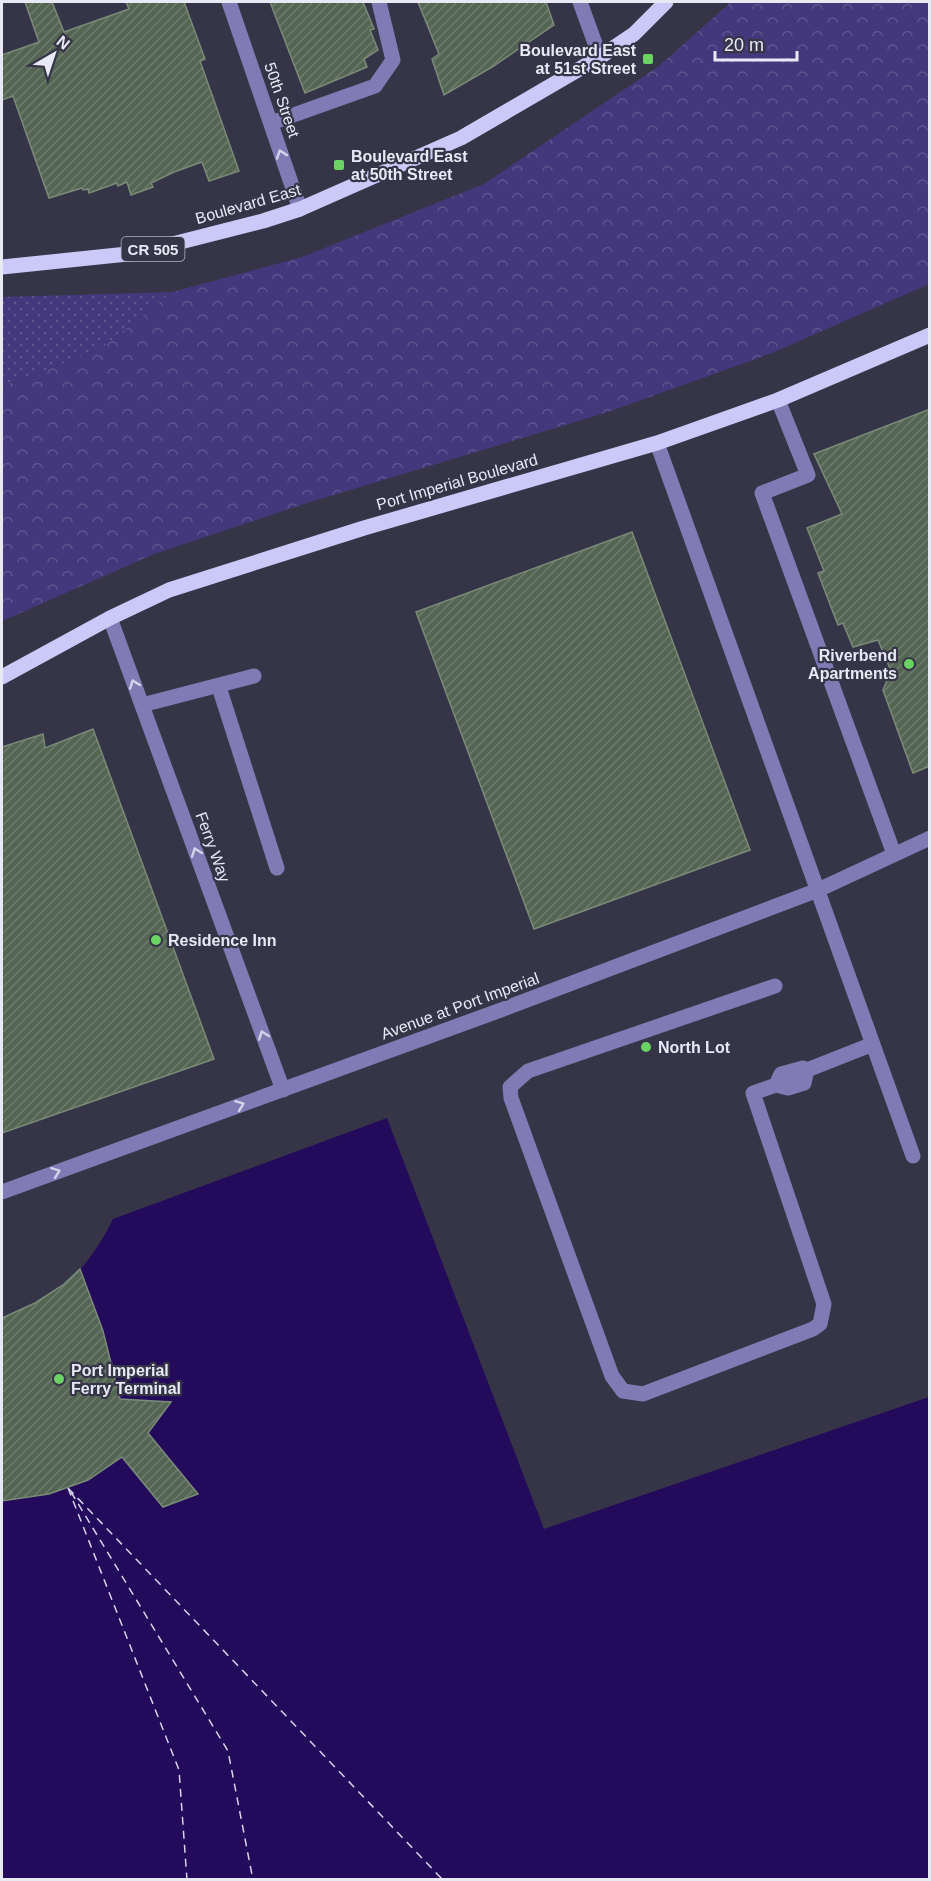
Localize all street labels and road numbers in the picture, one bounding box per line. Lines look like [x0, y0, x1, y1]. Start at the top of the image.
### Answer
street label: 50th Street [261, 60, 303, 140]
street label: Boulevard East [194, 181, 303, 227]
road number: CR 505 [122, 237, 184, 261]
street label: Port Imperial Boulevard [374, 451, 540, 513]
street label: Ferry Way [192, 810, 234, 884]
street label: Avenue at Port Imperial [379, 969, 541, 1043]

